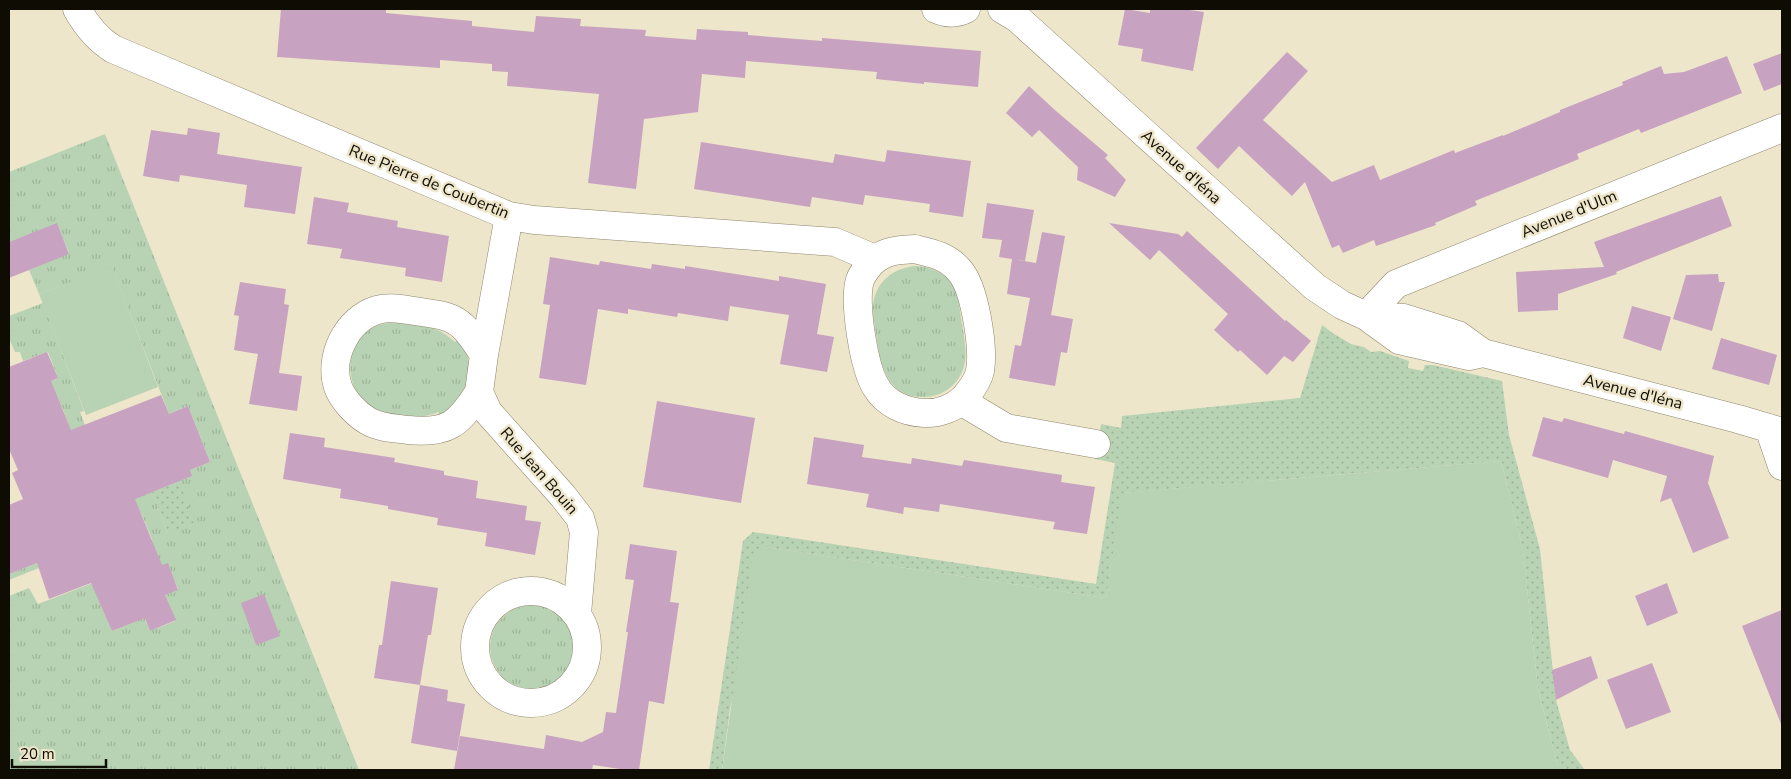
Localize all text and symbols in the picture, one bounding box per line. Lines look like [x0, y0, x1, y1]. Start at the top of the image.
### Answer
street label: Avenue d'Iéna [1136, 125, 1226, 209]
street label: Rue Pierre de Coubertin [346, 140, 512, 224]
street label: Avenue d'Ulm [1518, 185, 1620, 243]
street label: Avenue d'Iéna [1581, 369, 1685, 415]
street label: Rue Jean Bouin [495, 423, 583, 519]
scale bar [12, 736, 106, 768]
text: 20 m [20, 744, 55, 764]

